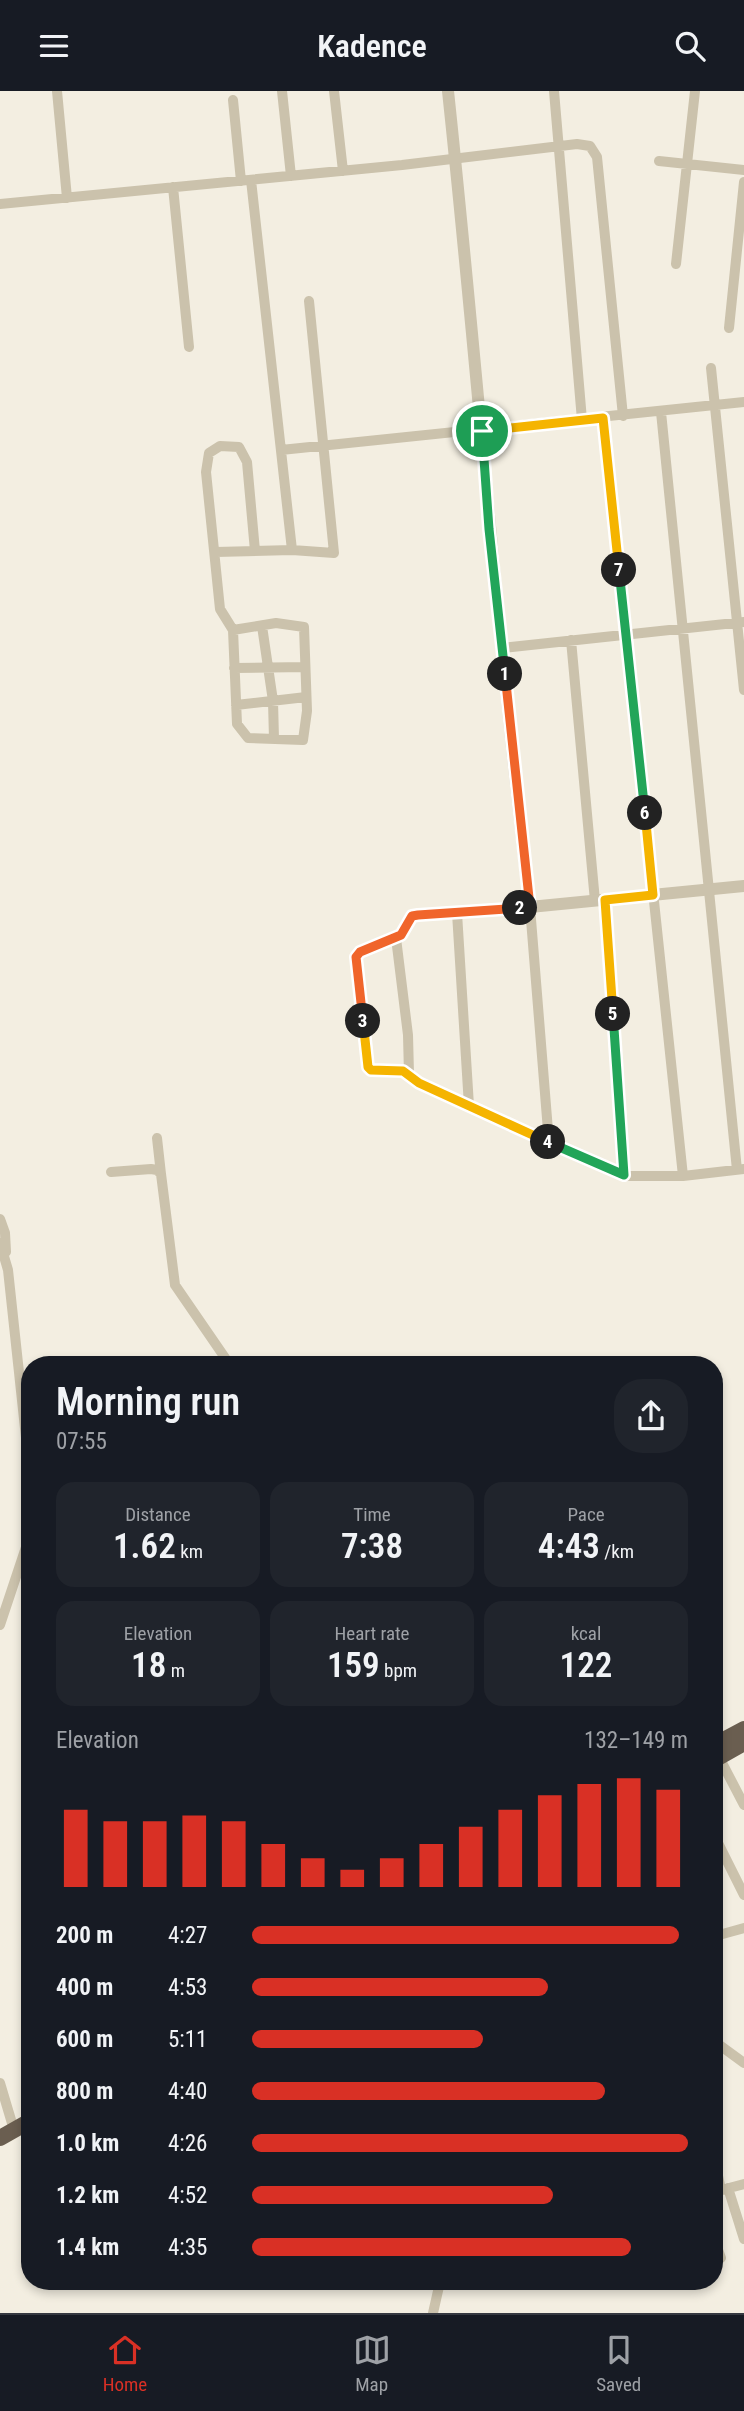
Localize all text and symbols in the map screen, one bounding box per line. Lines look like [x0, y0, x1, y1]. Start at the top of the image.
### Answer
icon: menu [35, 27, 73, 65]
text: Kadence [317, 27, 427, 65]
icon: search [671, 27, 709, 65]
pin [452, 401, 512, 461]
icon: arrive [463, 412, 501, 450]
pin: 7 [602, 553, 636, 587]
text: 7 [614, 558, 623, 581]
pin: 1 [488, 657, 522, 691]
text: 1 [500, 662, 509, 685]
pin: 6 [628, 795, 662, 831]
text: 6 [640, 801, 649, 824]
pin: 2 [503, 891, 538, 925]
text: 2 [515, 896, 524, 919]
pin: 5 [596, 997, 630, 1031]
text: 5 [608, 1002, 617, 1025]
pin: 3 [346, 1003, 380, 1039]
text: 3 [358, 1009, 367, 1032]
pin: 4 [530, 1125, 566, 1159]
text: 4 [543, 1130, 552, 1153]
button: share [614, 1379, 688, 1453]
text: Morning run [56, 1380, 240, 1424]
text: 07:55 [56, 1428, 107, 1455]
text: Distance [125, 1503, 191, 1526]
text: Time [353, 1503, 391, 1526]
text: Pace [567, 1503, 605, 1526]
text: 1.62 [113, 1526, 176, 1567]
text: 7:38 [341, 1526, 403, 1567]
text: 4:43 [538, 1526, 600, 1567]
text: km [176, 1540, 203, 1563]
text: /km [600, 1540, 634, 1563]
text: Elevation [124, 1622, 192, 1645]
text: Heart rate [334, 1622, 410, 1645]
text: kcal [571, 1622, 601, 1645]
text: 18 [131, 1645, 166, 1686]
text: 159 [327, 1645, 380, 1686]
text: 122 [560, 1645, 612, 1686]
text: m [166, 1659, 185, 1682]
text: bpm [380, 1659, 417, 1682]
text: Elevation [56, 1727, 139, 1754]
text: 132–149 m [584, 1727, 688, 1754]
text: 200 m [56, 1922, 113, 1949]
text: 4:27 [168, 1922, 207, 1949]
text: 400 m [56, 1974, 113, 2001]
text: 4:53 [168, 1974, 207, 2001]
text: 600 m [56, 2026, 113, 2053]
text: 5:11 [168, 2026, 207, 2053]
text: 800 m [56, 2078, 113, 2105]
text: 4:40 [168, 2078, 207, 2105]
text: 1.0 km [56, 2130, 119, 2157]
text: 4:26 [168, 2130, 207, 2157]
text: 1.2 km [56, 2182, 119, 2209]
text: 4:52 [168, 2182, 207, 2209]
text: 1.4 km [56, 2234, 119, 2261]
text: 4:35 [168, 2234, 207, 2261]
tab: Home [103, 2331, 147, 2396]
tab: Map [353, 2331, 391, 2396]
tab: Saved [596, 2331, 641, 2396]

